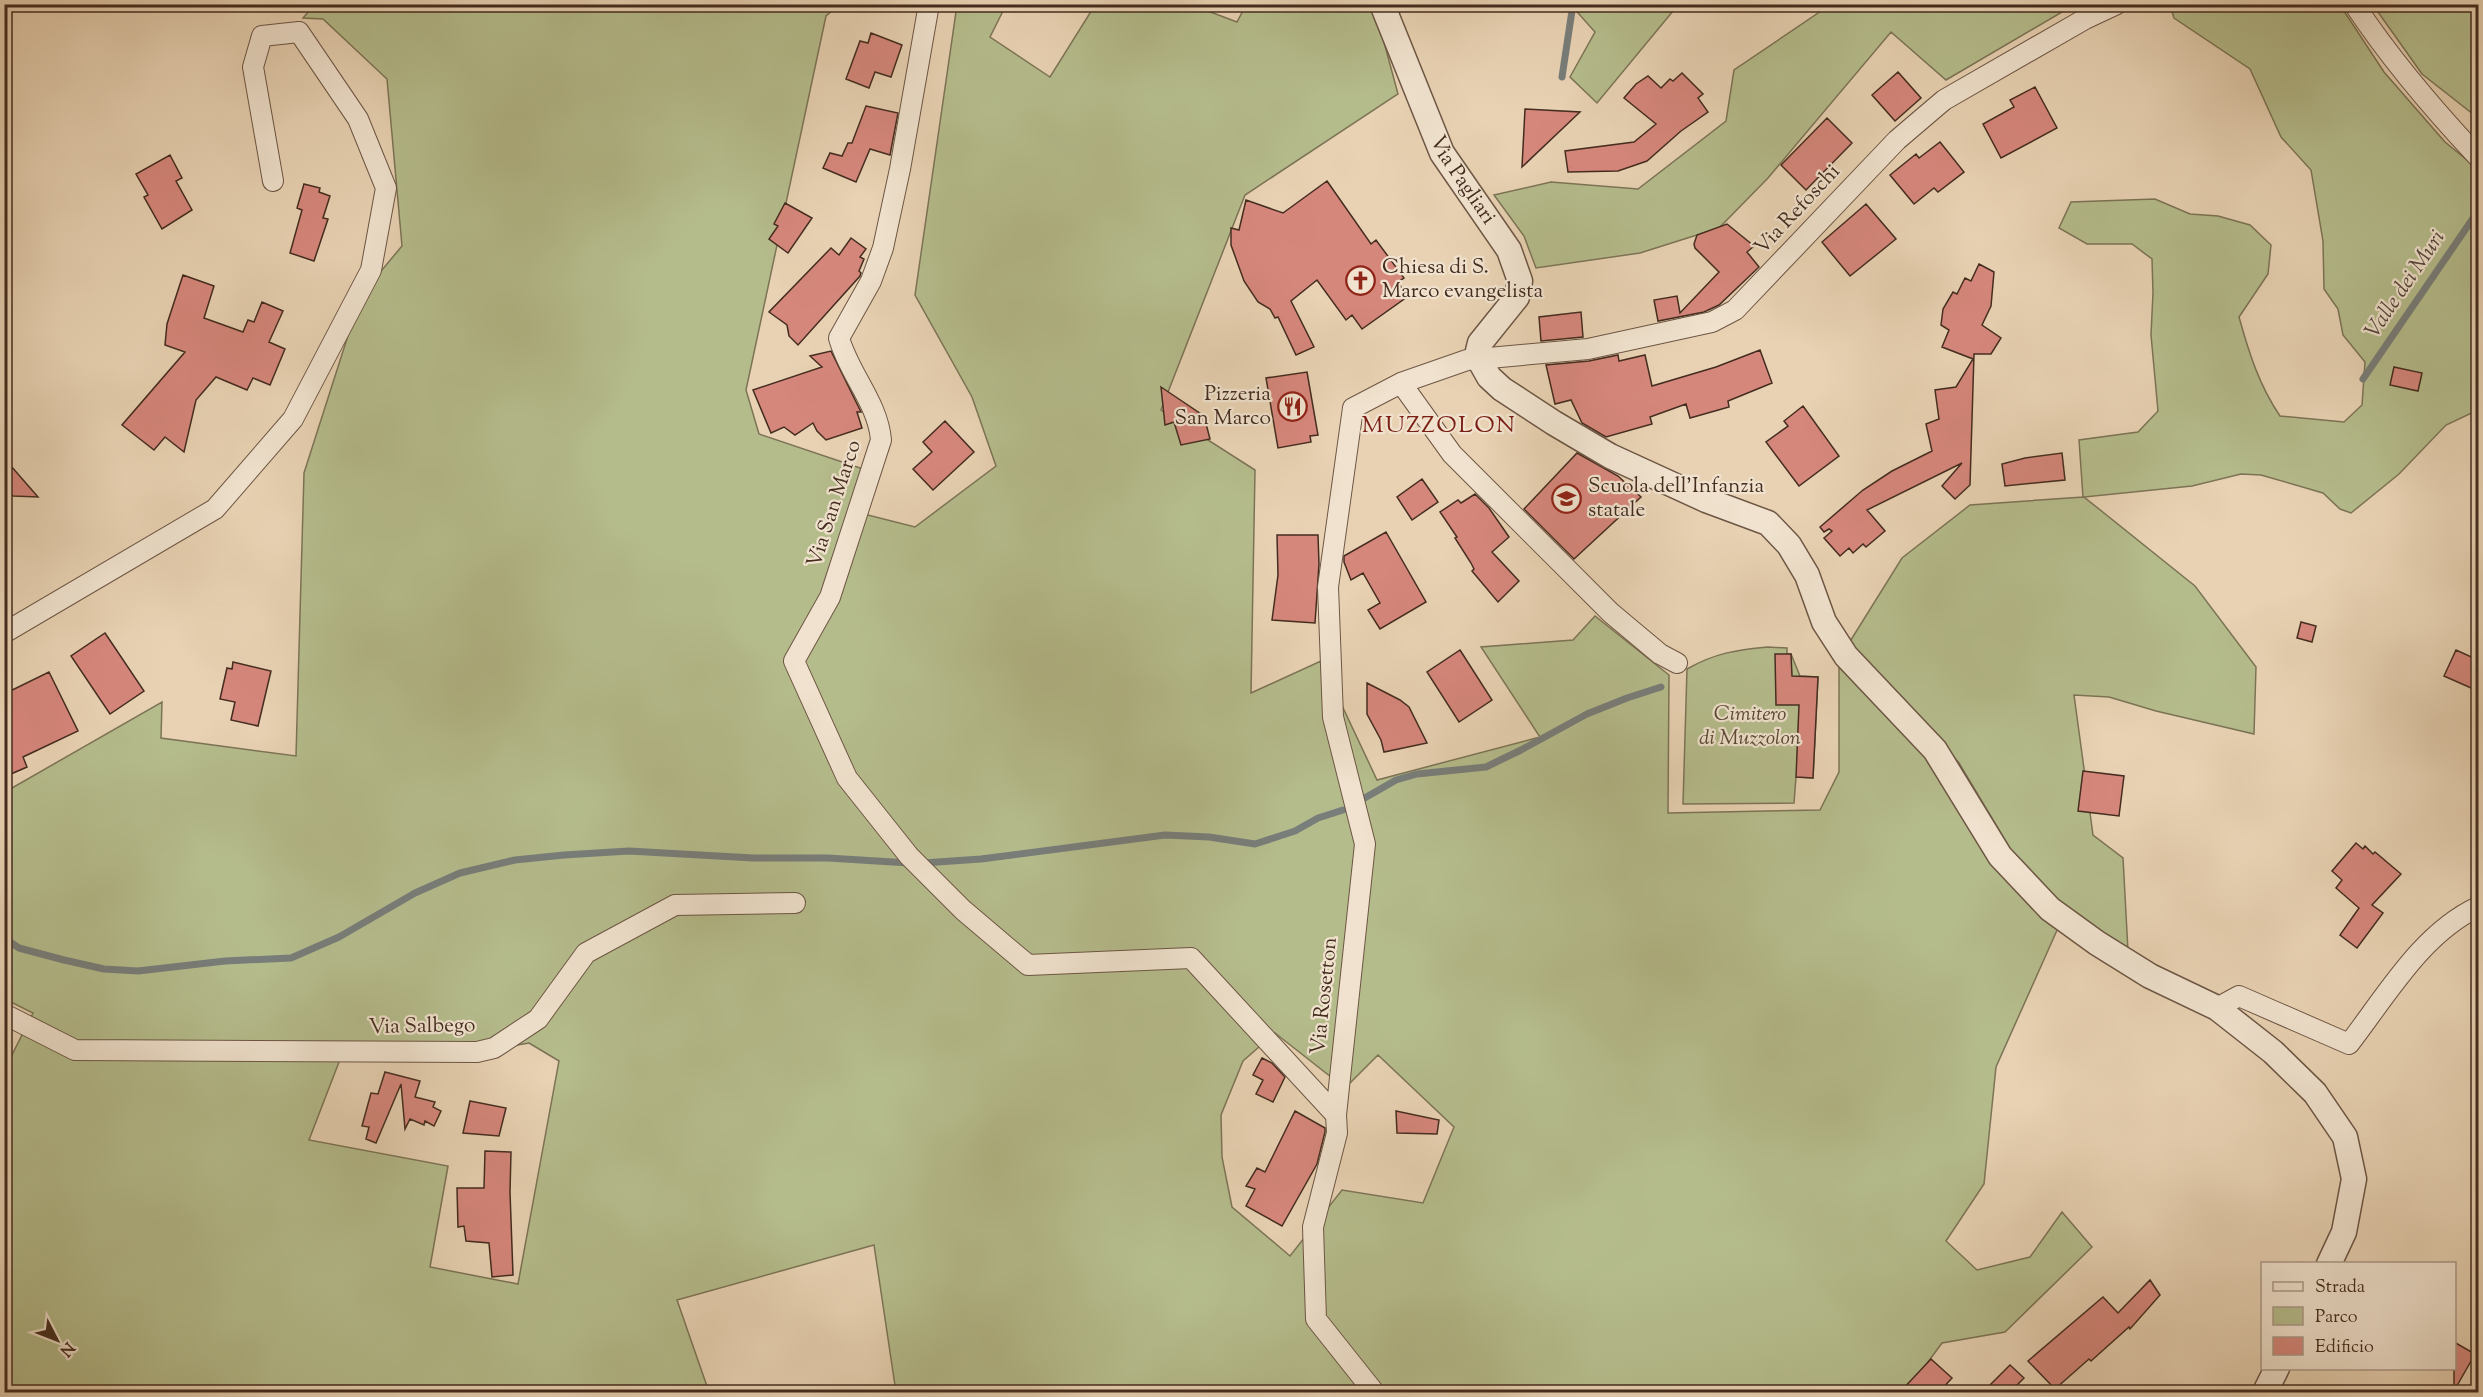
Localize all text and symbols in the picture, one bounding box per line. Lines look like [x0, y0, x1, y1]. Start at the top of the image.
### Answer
street label: Via Pagliari [1421, 131, 1502, 231]
street label: Via Refoschi [1748, 158, 1848, 262]
water label: Valle dei Muri [2358, 225, 2454, 345]
place label: Chiesa di S. Marco evangelista [1382, 253, 1543, 307]
church icon: Chiesa di S. Marco evangelista [1345, 264, 1377, 296]
place label: Pizzeria San Marco [1174, 380, 1271, 434]
restaurant icon: Pizzeria San Marco [1276, 391, 1308, 423]
district label: MUZZOLON [1362, 409, 1516, 443]
street label: Via San Marco [800, 436, 870, 572]
place label: Scuola dell'Infanzia statale [1588, 472, 1764, 526]
school or university icon: Scuola dell'Infanzia statale [1551, 483, 1583, 515]
park label: Cimitero di Muzzolon [1699, 700, 1801, 754]
street label: Via Rosetton [1304, 936, 1346, 1056]
street label: Via Salbego [368, 1011, 476, 1043]
legend [2261, 1262, 2456, 1370]
text: Strada [2315, 1275, 2365, 1301]
text: Parco [2315, 1305, 2358, 1331]
north arrow [27, 1310, 87, 1370]
text: Edificio [2315, 1335, 2374, 1361]
text: N [53, 1336, 79, 1361]

